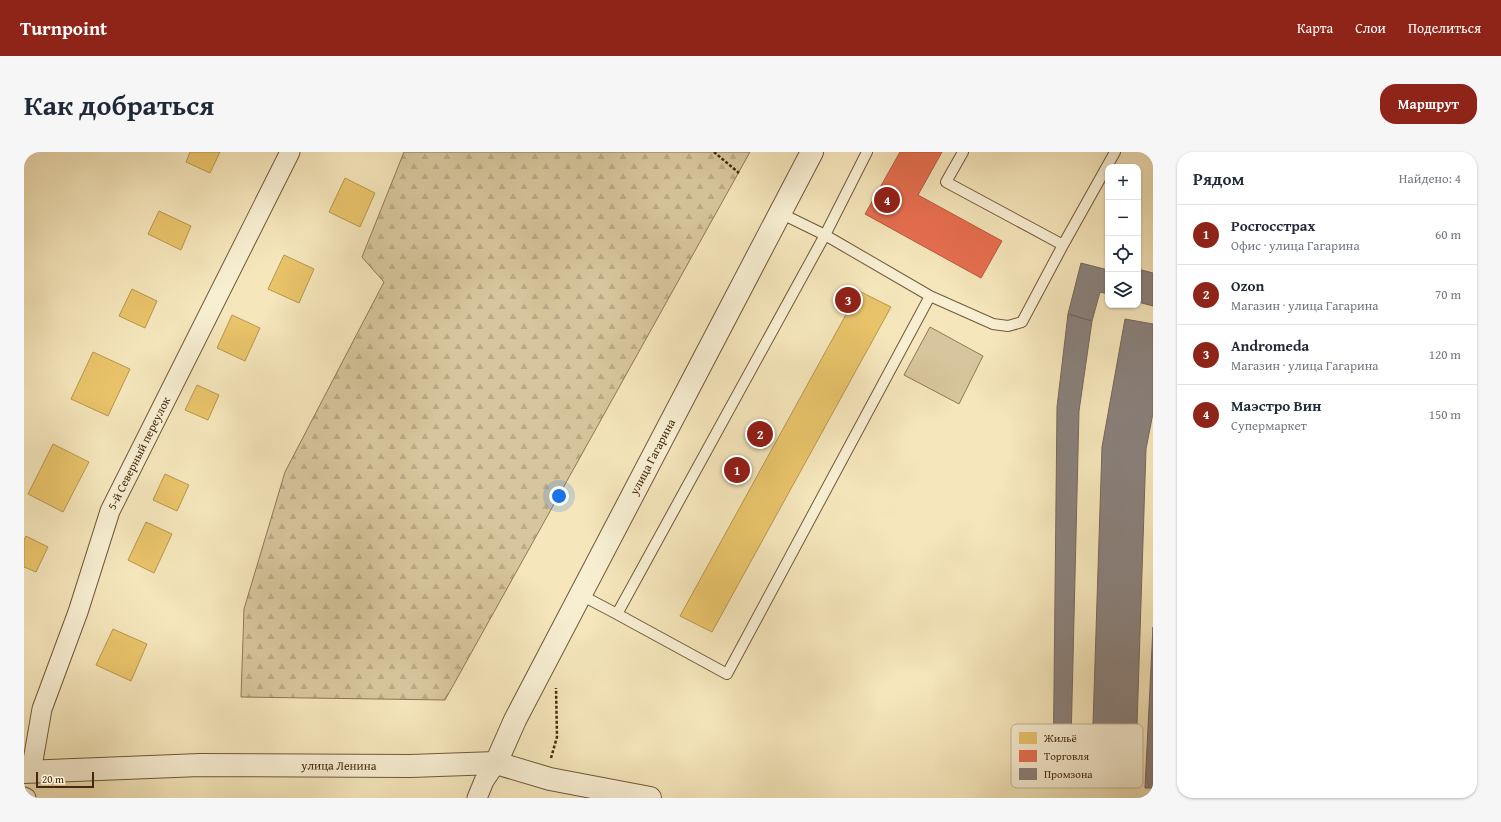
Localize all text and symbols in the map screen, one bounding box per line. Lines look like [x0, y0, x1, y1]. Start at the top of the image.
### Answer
text: Turnpoint [20, 14, 107, 42]
text: Карта [1297, 18, 1333, 38]
text: Слои [1355, 18, 1386, 38]
text: Поделиться [1408, 18, 1481, 38]
text: Как добраться [24, 84, 214, 125]
button: Маршрут [1380, 84, 1477, 124]
map controls [1105, 164, 1141, 308]
button: + [1105, 164, 1141, 200]
text: Рядом [1193, 166, 1244, 191]
text: Найдено: 4 [1399, 169, 1461, 188]
pin: 4 [874, 185, 900, 215]
button: − [1105, 200, 1141, 236]
text: Росгосстрах [1231, 215, 1315, 236]
text: 1 [1203, 225, 1209, 244]
text: 60 m [1435, 225, 1461, 244]
button: locate [1105, 236, 1141, 272]
text: Офис · улица Гагарина [1231, 236, 1360, 255]
button: layers [1105, 272, 1141, 308]
text: Ozon [1231, 275, 1264, 296]
pin: 3 [835, 285, 861, 315]
text: 2 [1203, 285, 1209, 304]
text: 70 m [1435, 285, 1461, 304]
text: Магазин · улица Гагарина [1231, 296, 1379, 315]
text: Andromeda [1231, 335, 1309, 356]
text: 3 [1203, 345, 1209, 364]
text: 120 m [1429, 345, 1461, 364]
text: Магазин · улица Гагарина [1231, 356, 1379, 375]
street label: 5-й Северный переулок [103, 393, 174, 513]
text: Маэстро Вин [1231, 395, 1321, 416]
text: 4 [1203, 405, 1209, 424]
text: 150 m [1429, 405, 1461, 424]
street label: улица Гагарина [625, 415, 679, 499]
text: Супермаркет [1231, 416, 1307, 435]
pin: 2 [747, 419, 773, 449]
pin: 1 [724, 455, 750, 485]
your location [549, 486, 569, 506]
legend [1011, 724, 1143, 788]
text: Жильё [1043, 730, 1077, 746]
text: Торговля [1044, 748, 1089, 764]
street label: улица Ленина [300, 756, 377, 774]
text: Промзона [1044, 766, 1093, 782]
scale bar [36, 770, 94, 789]
text: 20 m [42, 771, 64, 787]

